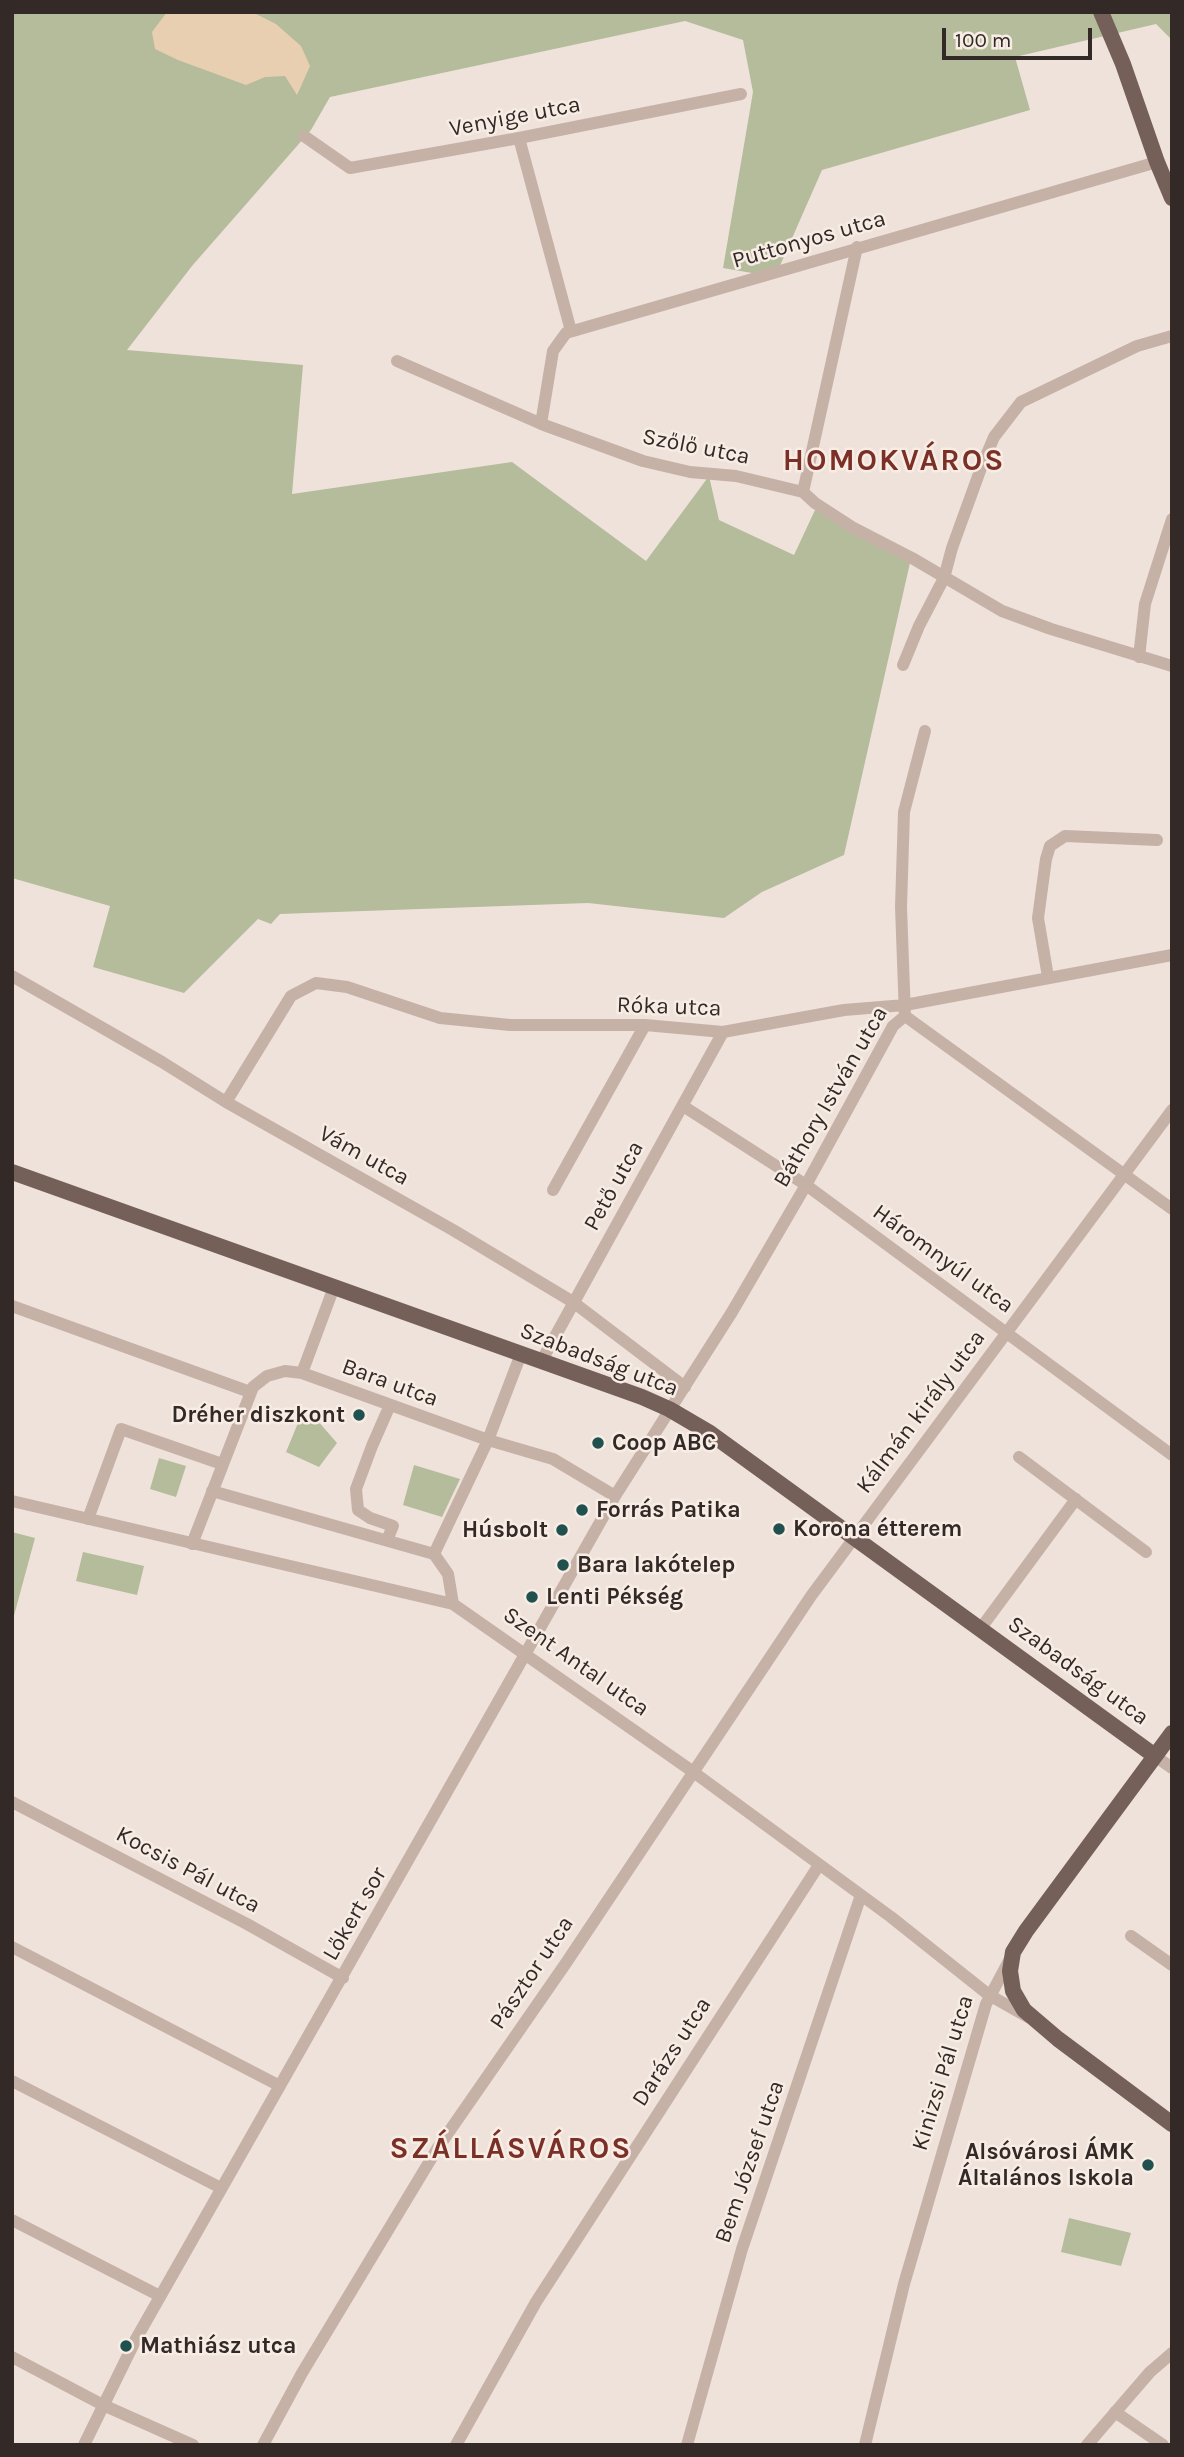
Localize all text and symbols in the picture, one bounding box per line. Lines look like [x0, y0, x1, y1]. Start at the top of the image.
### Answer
scale bar [946, 14, 1096, 58]
text: 100 m [955, 28, 1012, 52]
street label: Venyige utca [447, 91, 583, 143]
street label: Puttonyos utca [729, 205, 889, 275]
street label: Szőlő utca [640, 423, 752, 471]
district label: HOMOKVÁROS [784, 443, 1004, 479]
street label: Róka utca [616, 991, 722, 1023]
street label: Báthory István utca [768, 1002, 894, 1192]
street label: Vám utca [314, 1120, 414, 1192]
street label: Pető utca [578, 1136, 650, 1236]
street label: Háromnyúl utca [867, 1198, 1019, 1320]
street label: Szabadság utca [516, 1317, 682, 1403]
street label: Kálmán király utca [851, 1325, 991, 1499]
street label: Bara utca [338, 1353, 442, 1413]
place label: Dréher diszkont [171, 1401, 345, 1429]
marker: Dréher diszkont [351, 1407, 367, 1423]
place label: Coop ABC [612, 1429, 716, 1457]
marker: Coop ABC [590, 1435, 606, 1451]
place label: Forrás Patika [596, 1496, 741, 1524]
marker: Forrás Patika [574, 1502, 590, 1518]
place label: Korona étterem [793, 1515, 962, 1543]
place label: Húsbolt [462, 1516, 548, 1544]
marker: Korona étterem [771, 1521, 787, 1537]
marker: Húsbolt [554, 1522, 570, 1538]
place label: Bara lakótelep [577, 1551, 735, 1579]
marker: Bara lakótelep [555, 1557, 571, 1573]
place label: Lenti Pékség [546, 1583, 683, 1611]
marker: Lenti Pékség [524, 1589, 540, 1605]
street label: Szent Antal utca [498, 1601, 654, 1723]
street label: Szabadság utca [1002, 1611, 1154, 1731]
street label: Kocsis Pál utca [111, 1820, 265, 1920]
street label: Lőkert sor [317, 1862, 393, 1966]
street label: Pásztor utca [484, 1911, 580, 2035]
street label: Darázs utca [627, 1992, 717, 2112]
street label: Kinizsi Pál utca [906, 1992, 980, 2154]
street label: Bem József utca [709, 2077, 791, 2247]
district label: SZÁLLÁSVÁROS [391, 2131, 631, 2167]
place label: Alsóvárosi ÁMK Általános Iskola [958, 2138, 1134, 2192]
marker: Alsóvárosi ÁMK Általános Iskola [1140, 2157, 1156, 2173]
place label: Mathiász utca [140, 2332, 296, 2360]
marker: Mathiász utca [118, 2338, 134, 2354]

